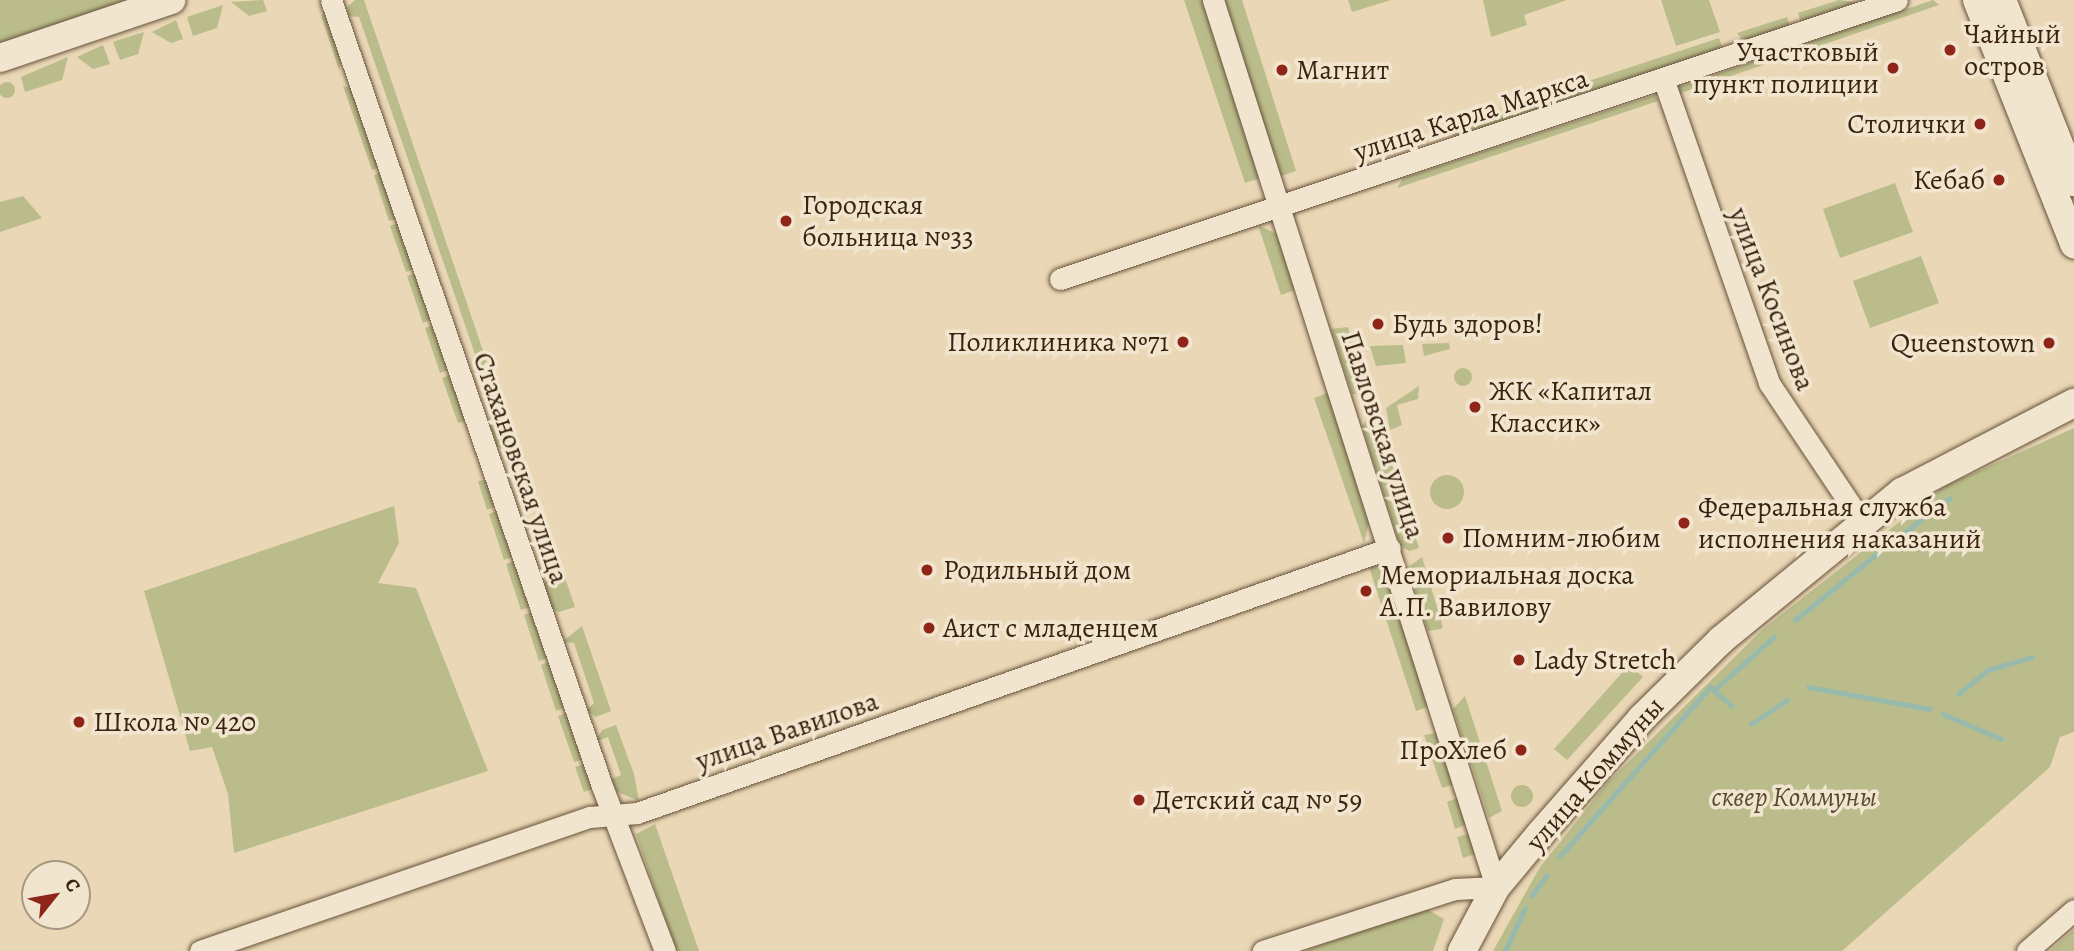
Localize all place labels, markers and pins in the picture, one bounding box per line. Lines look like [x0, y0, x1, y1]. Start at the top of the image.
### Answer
place label: Чайный остров [1964, 17, 2061, 83]
place label: Участковый пункт полиции [1693, 35, 1879, 101]
marker: Чайный остров [1942, 42, 1958, 58]
place label: Магнит [1296, 53, 1389, 87]
marker: Участковый пункт полиции [1885, 60, 1901, 76]
marker: Магнит [1274, 62, 1290, 78]
place label: Столички [1847, 107, 1966, 141]
marker: Столички [1972, 116, 1988, 132]
place label: Кебаб [1913, 163, 1985, 197]
marker: Кебаб [1991, 172, 2007, 188]
place label: Городская больница №33 [802, 188, 974, 254]
marker: Городская больница №33 [776, 211, 796, 231]
place label: Будь здоров! [1392, 307, 1543, 341]
marker: Будь здоров! [1370, 316, 1386, 332]
place label: Поликлиника №71 [947, 325, 1169, 359]
place label: Queenstown [1891, 326, 2035, 360]
marker: Поликлиника №71 [1175, 334, 1191, 350]
marker: Queenstown [2041, 335, 2057, 351]
place label: ЖК «Капитал Классик» [1489, 374, 1652, 440]
marker: ЖК «Капитал Классик» [1467, 399, 1483, 415]
place label: Федеральная служба исполнения наказаний [1698, 490, 1981, 556]
marker: Федеральная служба исполнения наказаний [1676, 515, 1692, 531]
place label: Помним-любим [1462, 521, 1661, 555]
marker: Помним-любим [1440, 530, 1456, 546]
place label: Родильный дом [943, 553, 1131, 587]
place label: Мемориальная доска А.П. Вавилову [1380, 558, 1634, 624]
marker: Родильный дом [917, 560, 937, 580]
marker: Мемориальная доска А.П. Вавилову [1358, 583, 1374, 599]
place label: Аист с младенцем [943, 611, 1158, 645]
marker: Аист с младенцем [921, 620, 937, 636]
place label: Lady Stretch [1533, 643, 1676, 677]
marker: Lady Stretch [1511, 652, 1527, 668]
place label: Школа № 420 [93, 705, 256, 739]
marker: Школа № 420 [71, 714, 87, 730]
place label: ПроХлеб [1399, 733, 1507, 767]
marker: ПроХлеб [1513, 742, 1529, 758]
place label: Детский сад № 59 [1153, 783, 1362, 817]
marker: Детский сад № 59 [1131, 792, 1147, 808]

